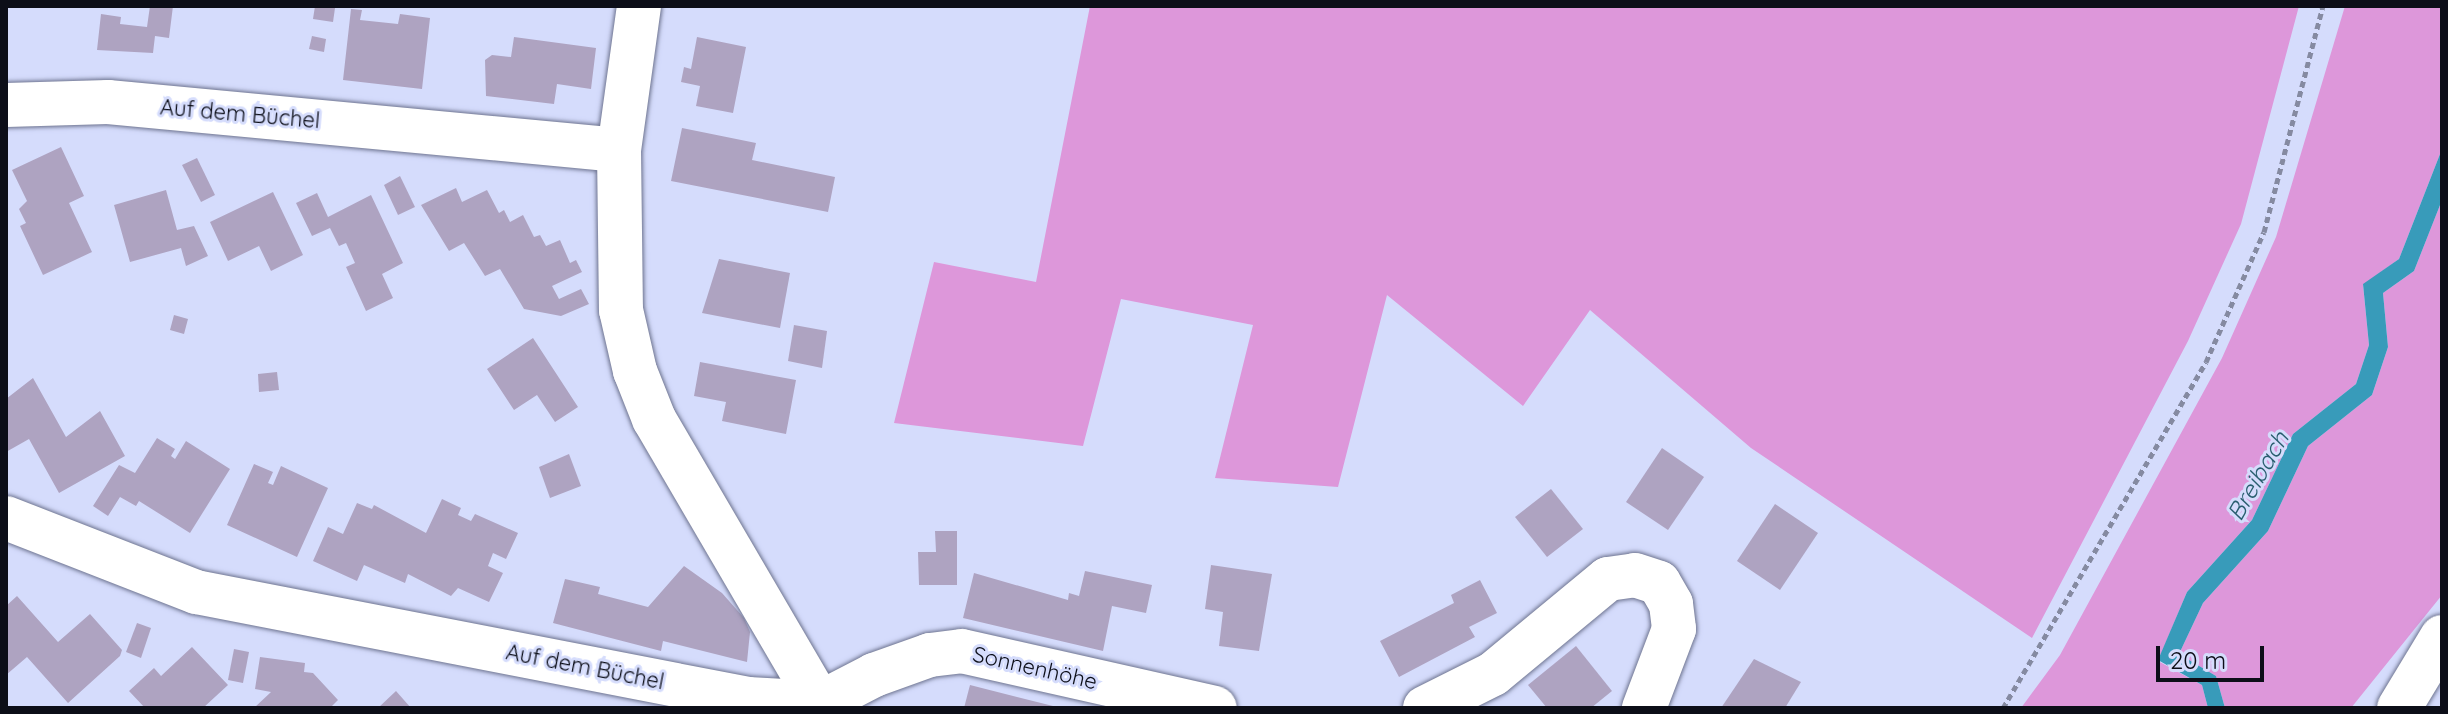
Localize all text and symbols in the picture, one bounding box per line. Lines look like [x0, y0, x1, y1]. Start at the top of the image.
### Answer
street label: Auf dem Büchel [159, 94, 321, 134]
water label: Breibach [2221, 426, 2295, 526]
scale bar [2160, 630, 2268, 680]
street label: Auf dem Büchel [504, 639, 666, 695]
street label: Sonnenhöhe [970, 641, 1100, 695]
text: 20 m [2170, 645, 2226, 675]

